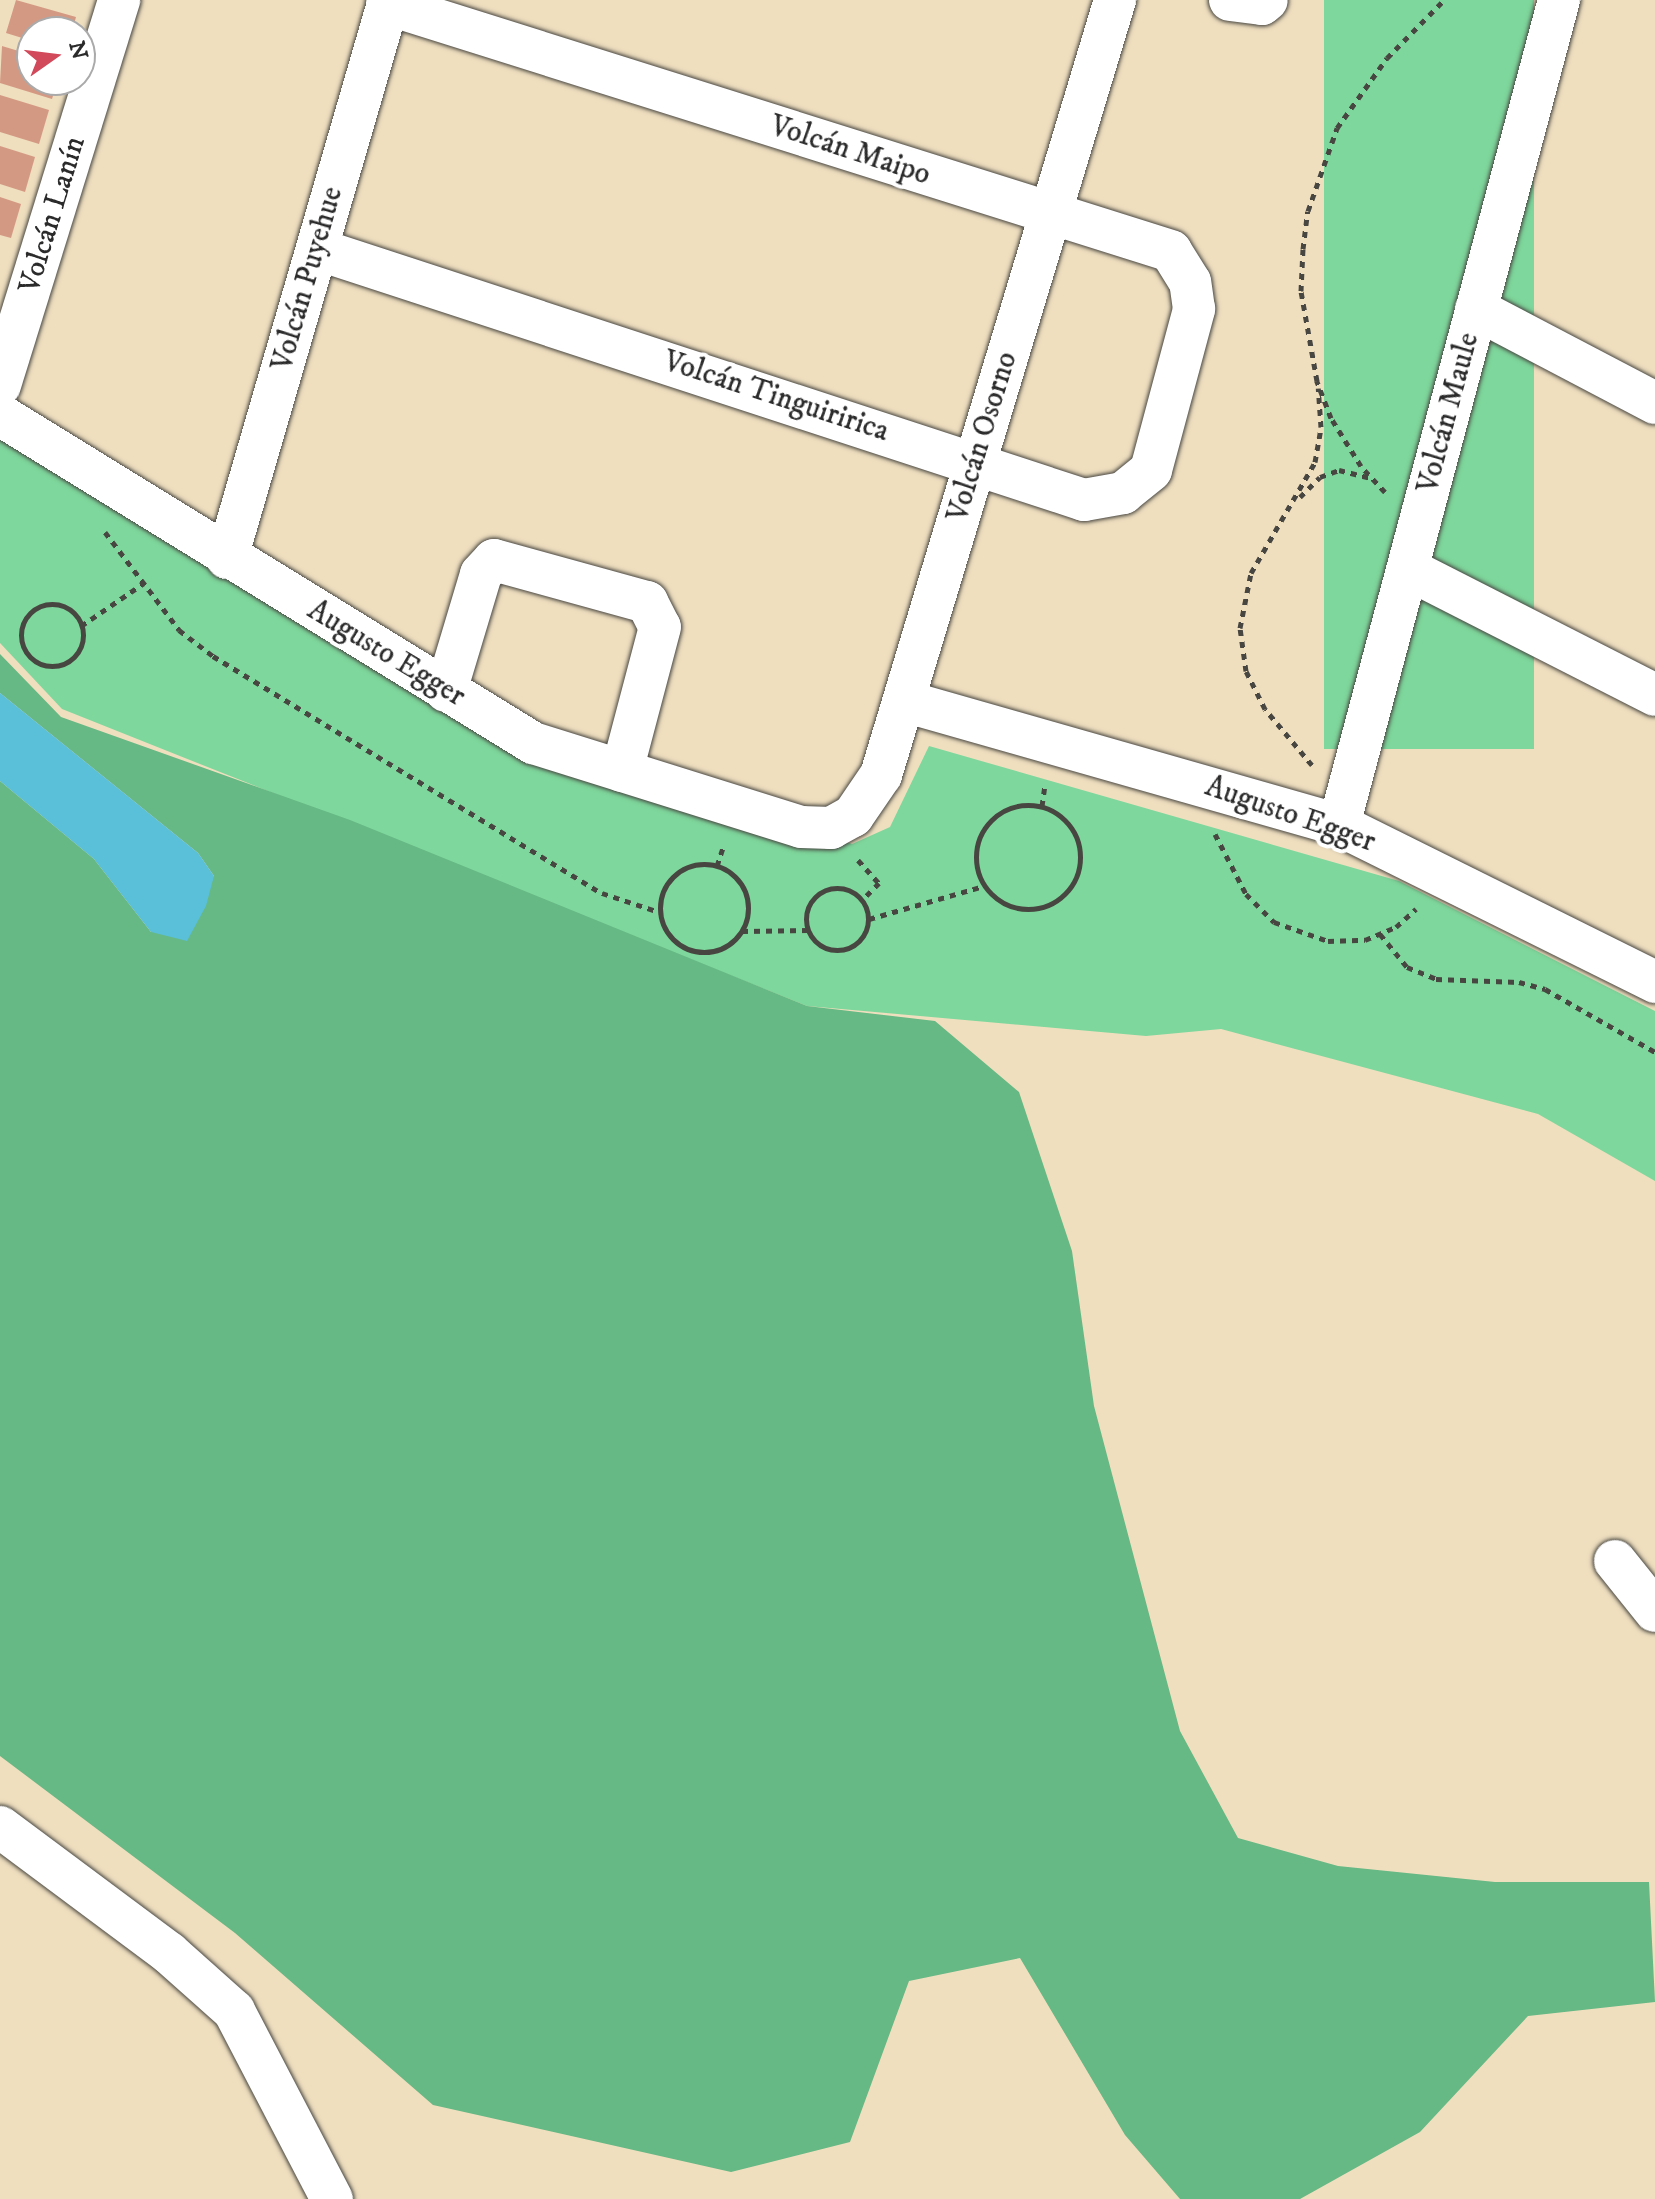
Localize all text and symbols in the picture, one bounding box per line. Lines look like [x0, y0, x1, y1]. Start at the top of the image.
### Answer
north arrow [16, 16, 96, 96]
text: N [63, 39, 93, 63]
street label: Volcán Maipo [765, 108, 935, 194]
street label: Volcán Lanín [12, 132, 94, 298]
street label: Volcán Puyehue [265, 183, 351, 375]
street label: Volcán Maule [1410, 329, 1488, 497]
street label: Volcán Tinguiririca [659, 344, 893, 450]
street label: Volcán Osorno [940, 348, 1026, 526]
street label: Augusto Egger [301, 593, 471, 715]
street label: Augusto Egger [1200, 769, 1380, 861]

